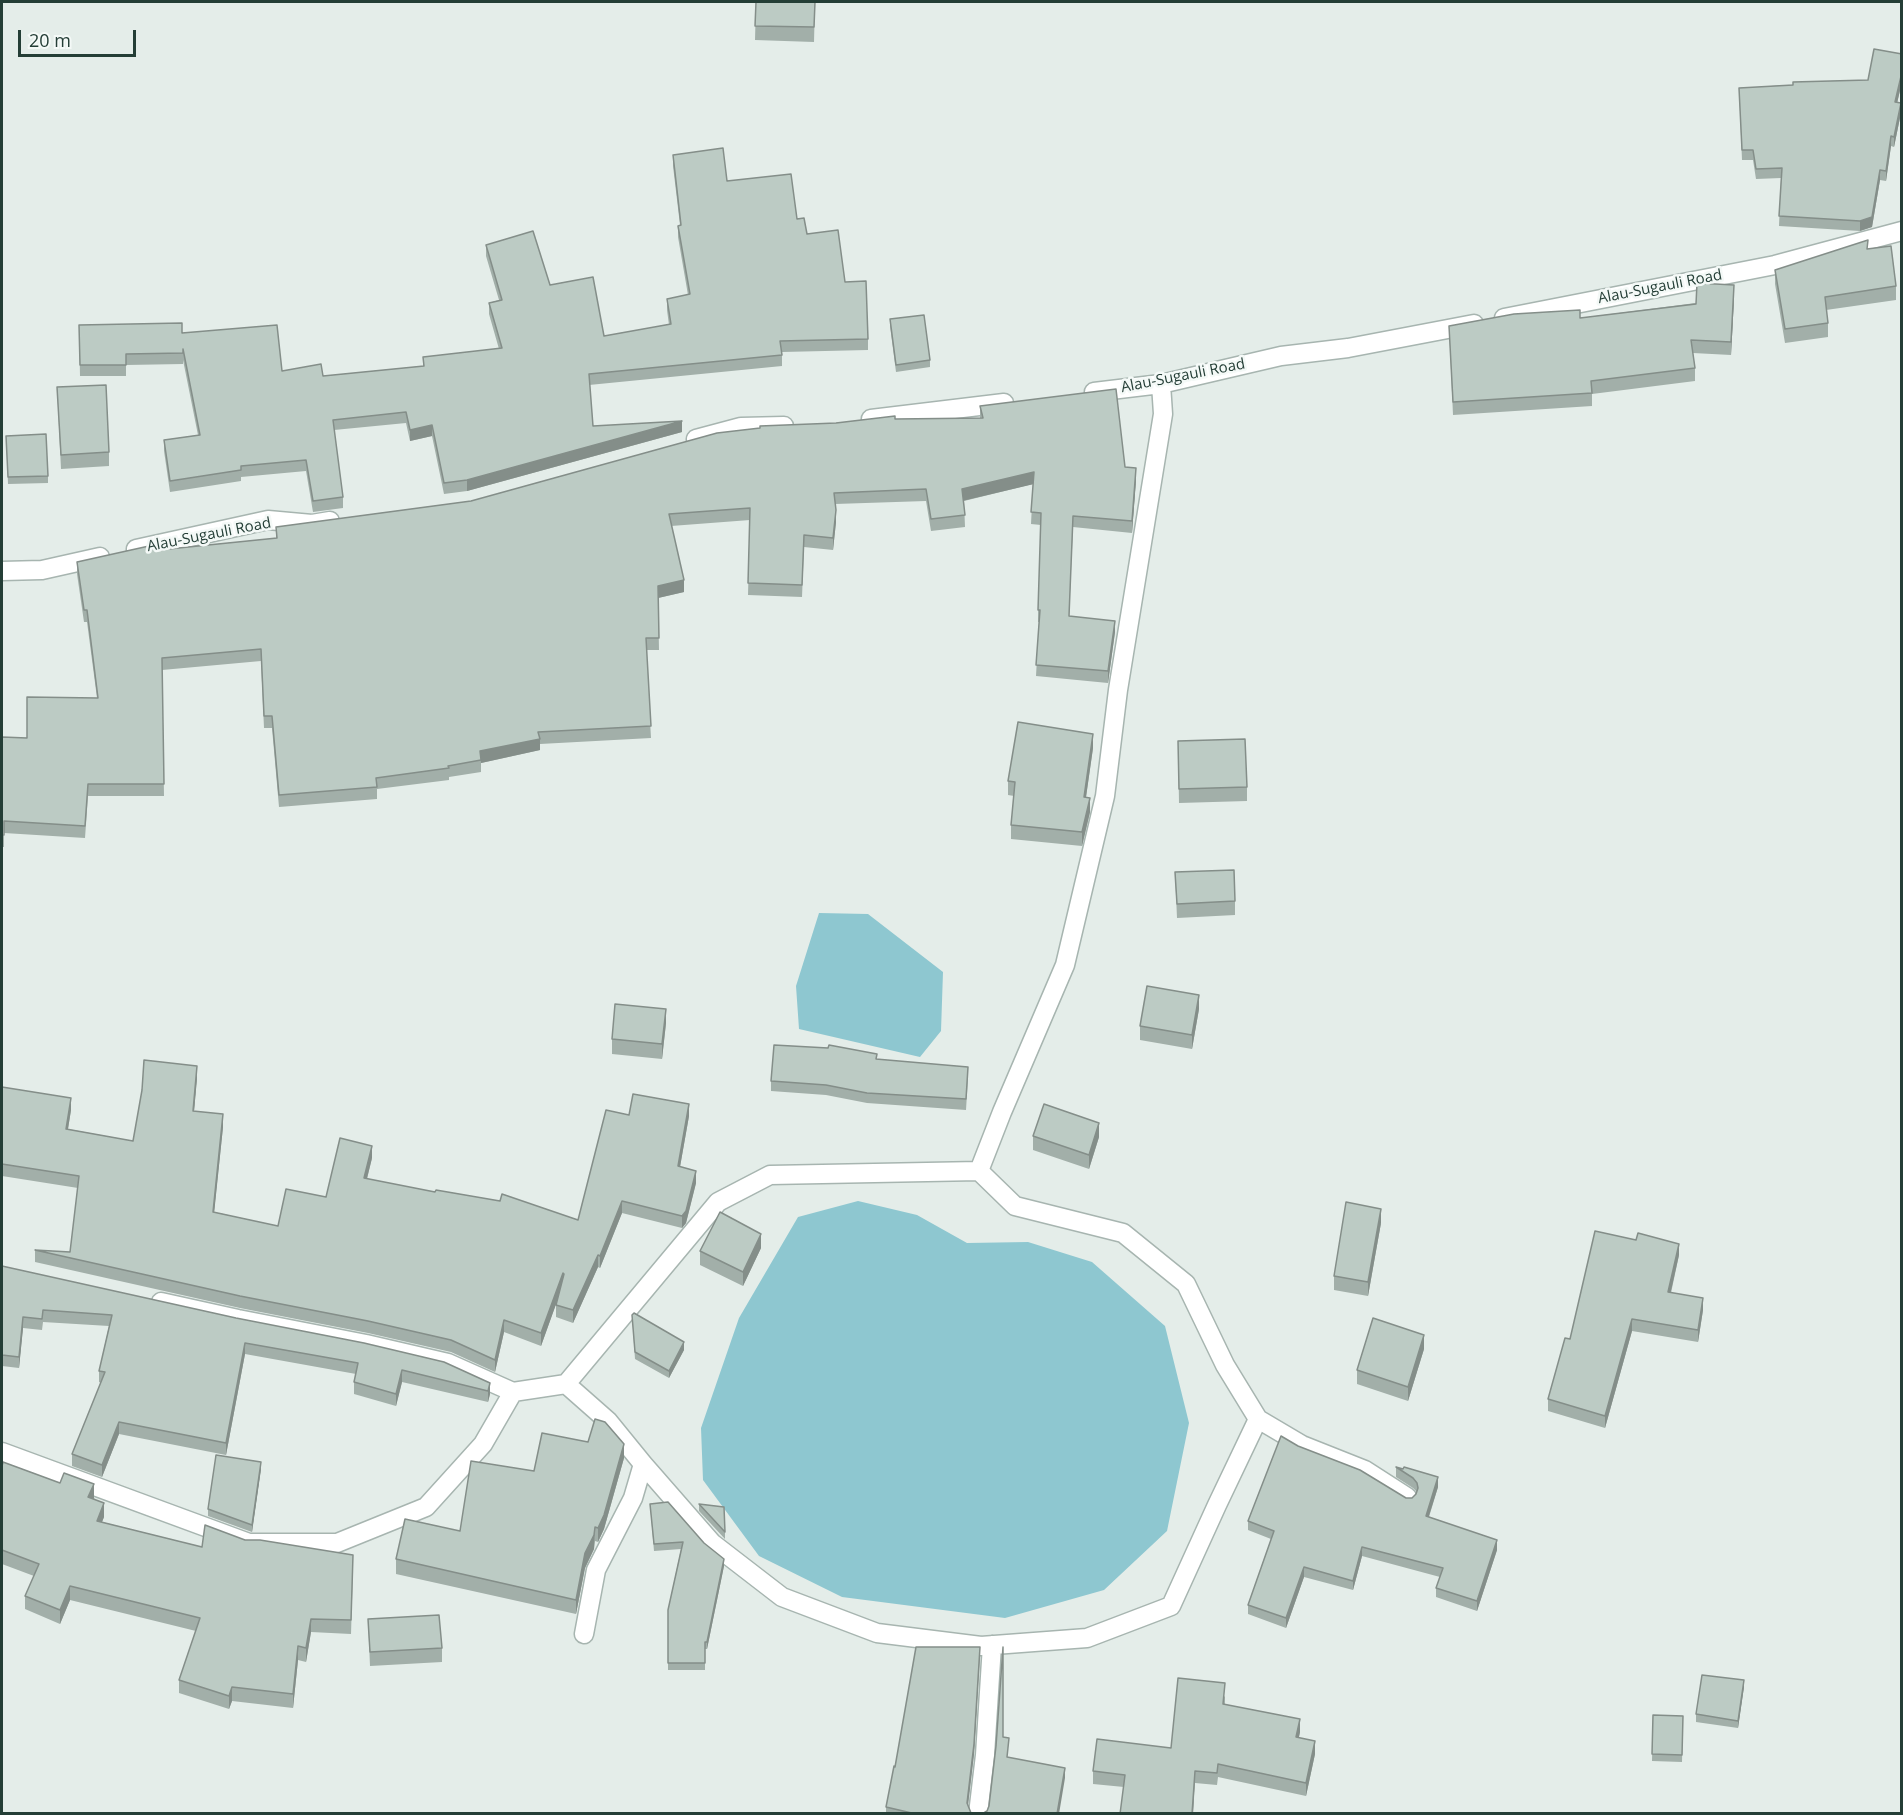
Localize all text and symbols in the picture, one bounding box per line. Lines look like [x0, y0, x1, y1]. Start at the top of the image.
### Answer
scale bar [21, 18, 140, 56]
text: 20 m [29, 28, 71, 52]
street label: Alau-Sugauli Road [1596, 266, 1724, 308]
street label: Alau-Sugauli Road [1119, 355, 1247, 397]
street label: Alau-Sugauli Road [145, 514, 273, 556]

